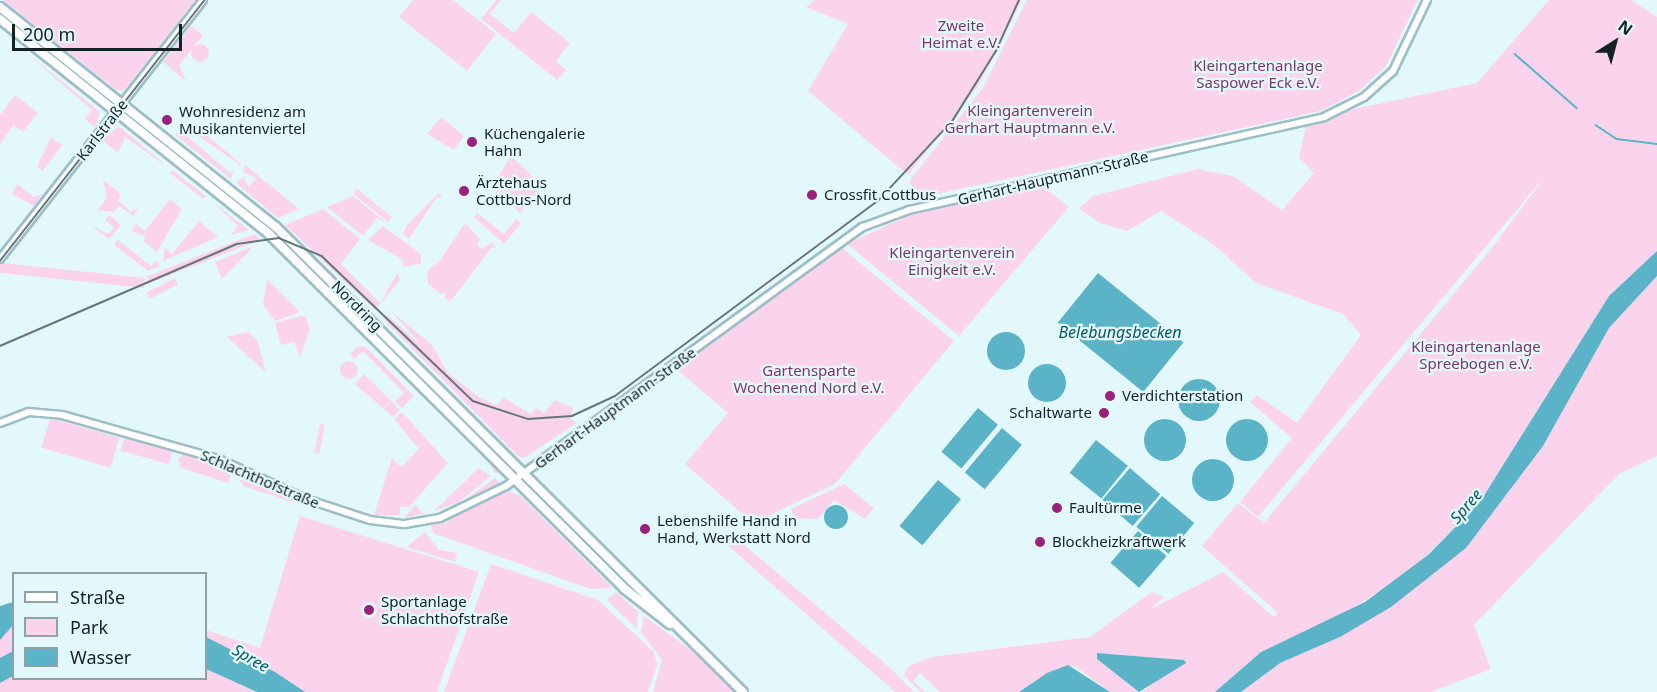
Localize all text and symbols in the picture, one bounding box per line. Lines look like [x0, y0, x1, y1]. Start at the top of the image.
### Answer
scale bar [15, 12, 184, 50]
north arrow [1585, 12, 1645, 72]
text: N [1614, 15, 1637, 40]
park label: Zweite Heimat e.V. [921, 16, 1001, 51]
text: 200 m [23, 22, 75, 46]
park label: Kleingartenanlage Saspower Eck e.V. [1193, 56, 1323, 91]
street label: Karlstraße [73, 96, 131, 164]
park label: Kleingartenverein Gerhart Hauptmann e.V. [945, 101, 1115, 136]
place label: Wohnresidenz am Musikantenviertel [179, 102, 306, 137]
marker: Wohnresidenz am Musikantenviertel [160, 113, 174, 127]
place label: Küchengalerie Hahn [484, 124, 585, 159]
marker: Küchengalerie Hahn [465, 135, 479, 149]
street label: Gerhart-Hauptmann-Straße [956, 147, 1150, 209]
place label: Ärztehaus Cottbus-Nord [476, 173, 571, 208]
marker: Ärztehaus Cottbus-Nord [457, 184, 471, 198]
place label: Crossfit Cottbus [824, 186, 936, 204]
marker: Crossfit Cottbus [805, 188, 819, 202]
park label: Kleingartenverein Einigkeit e.V. [889, 243, 1015, 278]
street label: Nordring [328, 277, 386, 335]
water label: Belebungsbecken [1058, 322, 1182, 342]
park label: Kleingartenanlage Spreebogen e.V. [1411, 337, 1541, 372]
street label: Gerhart-Hauptmann-Straße [531, 343, 699, 473]
park label: Gartensparte Wochenend Nord e.V. [733, 361, 885, 396]
place label: Verdichterstation [1122, 387, 1243, 405]
marker: Verdichterstation [1103, 389, 1117, 403]
place label: Schaltwarte [1009, 404, 1092, 422]
marker: Schaltwarte [1097, 406, 1111, 420]
street label: Schlachthofstraße [198, 446, 322, 512]
water label: Spree [1446, 485, 1486, 527]
place label: Faultürme [1069, 499, 1142, 517]
marker: Faultürme [1050, 501, 1064, 515]
place label: Lebenshilfe Hand in Hand, Werkstatt Nord [657, 511, 811, 546]
marker: Lebenshilfe Hand in Hand, Werkstatt Nord [638, 522, 652, 536]
place label: Blockheizkraftwerk [1052, 533, 1186, 551]
marker: Blockheizkraftwerk [1033, 535, 1047, 549]
legend [12, 572, 207, 680]
text: Straße [70, 585, 125, 609]
place label: Sportanlage Schlachthofstraße [381, 592, 508, 627]
marker: Sportanlage Schlachthofstraße [362, 603, 376, 617]
text: Park [70, 615, 108, 639]
water label: Spree [229, 640, 273, 676]
text: Wasser [70, 645, 131, 669]

